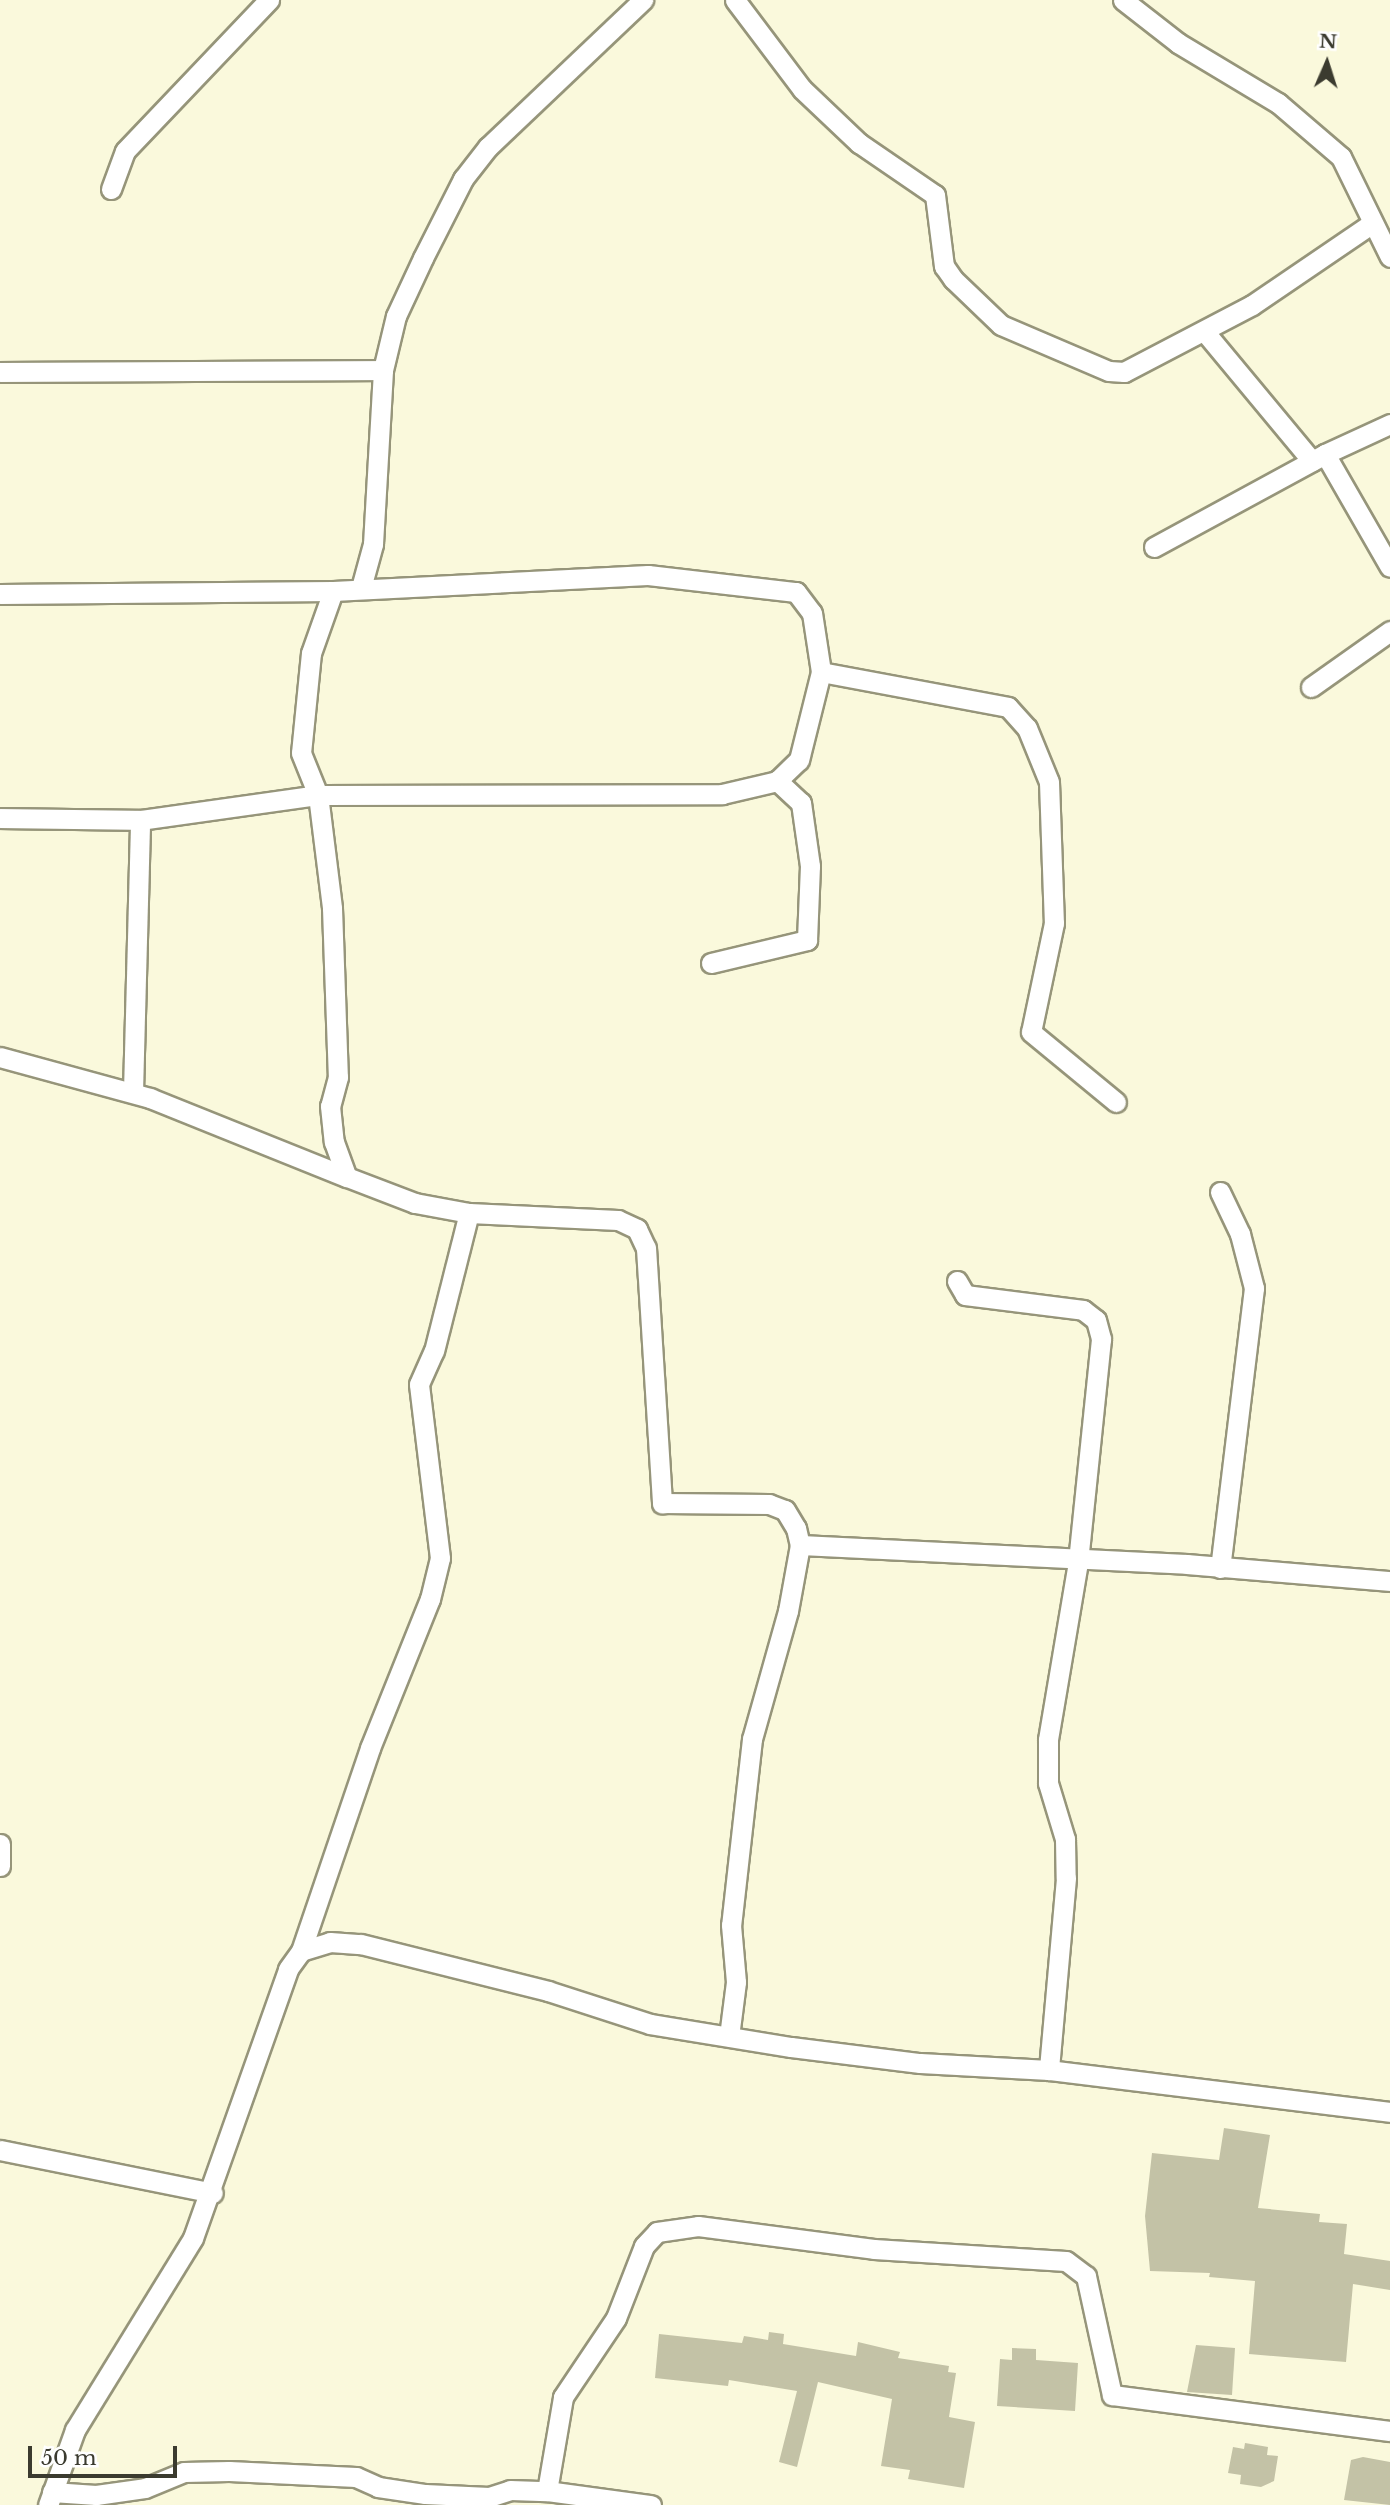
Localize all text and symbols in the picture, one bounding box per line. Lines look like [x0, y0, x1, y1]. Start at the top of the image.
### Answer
north arrow [1292, 28, 1362, 98]
text: N [1319, 30, 1338, 53]
scale bar [32, 2432, 180, 2476]
text: 50 m [41, 2445, 96, 2471]

